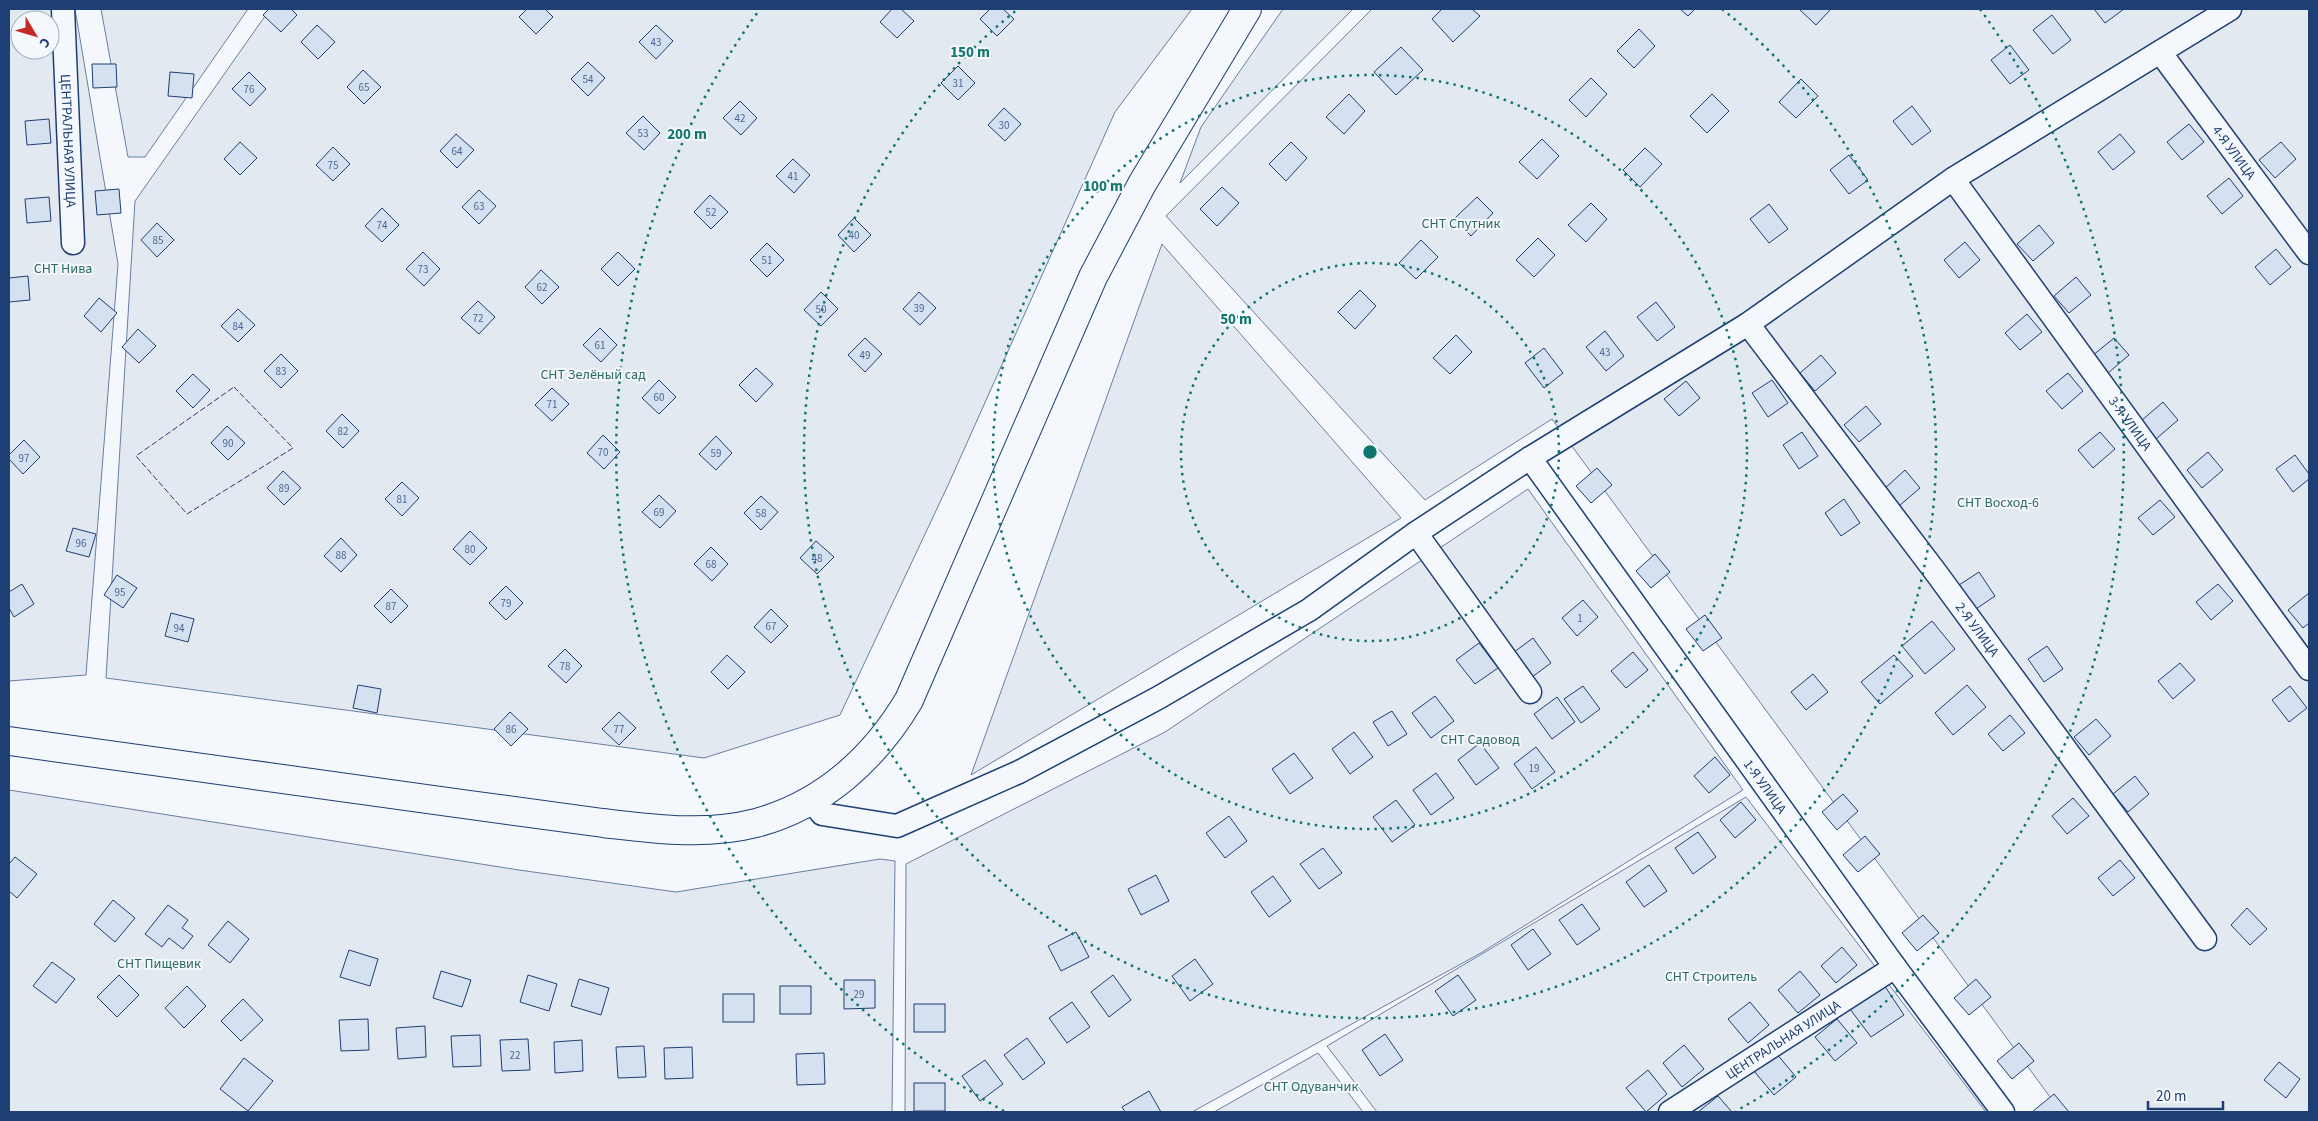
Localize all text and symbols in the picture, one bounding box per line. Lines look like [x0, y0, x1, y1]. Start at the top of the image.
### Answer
north arrow [10, 10, 60, 60]
text: С [34, 33, 55, 52]
house number: 43 [651, 35, 661, 50]
text: 150 m [950, 42, 990, 63]
house number: 54 [583, 72, 594, 87]
street label: ЦЕНТРАЛЬНАЯ УЛИЦА [55, 74, 80, 208]
house number: 31 [953, 76, 963, 91]
house number: 65 [359, 80, 369, 95]
house number: 76 [244, 82, 255, 97]
house number: 42 [735, 111, 745, 126]
house number: 30 [999, 118, 1009, 133]
street label: 4-Я УЛИЦА [2207, 122, 2261, 185]
text: 200 m [667, 124, 707, 145]
house number: 53 [638, 126, 648, 141]
house number: 64 [452, 144, 463, 159]
house number: 75 [328, 158, 338, 173]
house number: 41 [788, 169, 798, 184]
text: 100 m [1083, 176, 1123, 197]
house number: 63 [474, 199, 484, 214]
house number: 52 [706, 205, 716, 220]
park label: СНТ Спутник [1422, 214, 1500, 234]
house number: 74 [377, 218, 388, 233]
house number: 40 [849, 228, 859, 243]
house number: 85 [153, 233, 163, 248]
house number: 51 [762, 253, 772, 268]
park label: СНТ Нива [34, 259, 92, 279]
house number: 73 [418, 262, 428, 277]
house number: 62 [537, 280, 547, 295]
house number: 39 [914, 301, 924, 316]
house number: 50 [816, 302, 826, 317]
text: 50 m [1220, 309, 1252, 330]
house number: 72 [473, 311, 483, 326]
house number: 84 [233, 319, 244, 334]
house number: 61 [595, 338, 605, 353]
house number: 43 [1600, 345, 1610, 360]
house number: 49 [860, 348, 870, 363]
house number: 83 [276, 364, 286, 379]
park label: СНТ Зелёный сад [540, 365, 646, 385]
house number: 60 [654, 390, 664, 405]
street label: 3-Я УЛИЦА [2103, 393, 2157, 456]
house number: 71 [547, 397, 557, 412]
house number: 82 [338, 424, 348, 439]
house number: 90 [223, 436, 233, 451]
centre of rings [1361, 443, 1379, 461]
house number: 70 [598, 445, 608, 460]
house number: 59 [711, 446, 721, 461]
house number: 97 [19, 451, 29, 466]
house number: 89 [279, 481, 289, 496]
house number: 81 [397, 492, 407, 507]
park label: СНТ Восход-6 [1957, 493, 2039, 513]
house number: 69 [654, 505, 664, 520]
house number: 58 [756, 506, 767, 521]
house number: 96 [76, 536, 87, 551]
house number: 80 [465, 542, 475, 557]
house number: 88 [336, 548, 347, 563]
house number: 48 [812, 551, 823, 566]
house number: 68 [706, 557, 717, 572]
house number: 95 [115, 585, 125, 600]
house number: 79 [501, 596, 511, 611]
house number: 87 [386, 599, 396, 614]
street label: 2-Я УЛИЦА [1950, 599, 2004, 661]
house number: 1 [1577, 611, 1583, 626]
house number: 67 [766, 619, 776, 634]
house number: 94 [174, 621, 185, 636]
house number: 78 [560, 659, 571, 674]
house number: 86 [506, 722, 517, 737]
house number: 77 [614, 722, 624, 737]
park label: СНТ Садовод [1440, 730, 1520, 750]
street label: 1-Я УЛИЦА [1738, 755, 1791, 819]
house number: 19 [1529, 761, 1539, 776]
park label: СНТ Пищевик [117, 954, 201, 974]
park label: СНТ Строитель [1665, 967, 1757, 987]
house number: 29 [854, 987, 864, 1002]
street label: ЦЕНТРАЛЬНАЯ УЛИЦА [1722, 995, 1845, 1085]
house number: 22 [510, 1048, 520, 1063]
park label: СНТ Одуванчик [1264, 1077, 1358, 1097]
scale bar [2148, 1078, 2223, 1110]
text: 20 m [2156, 1086, 2186, 1107]

